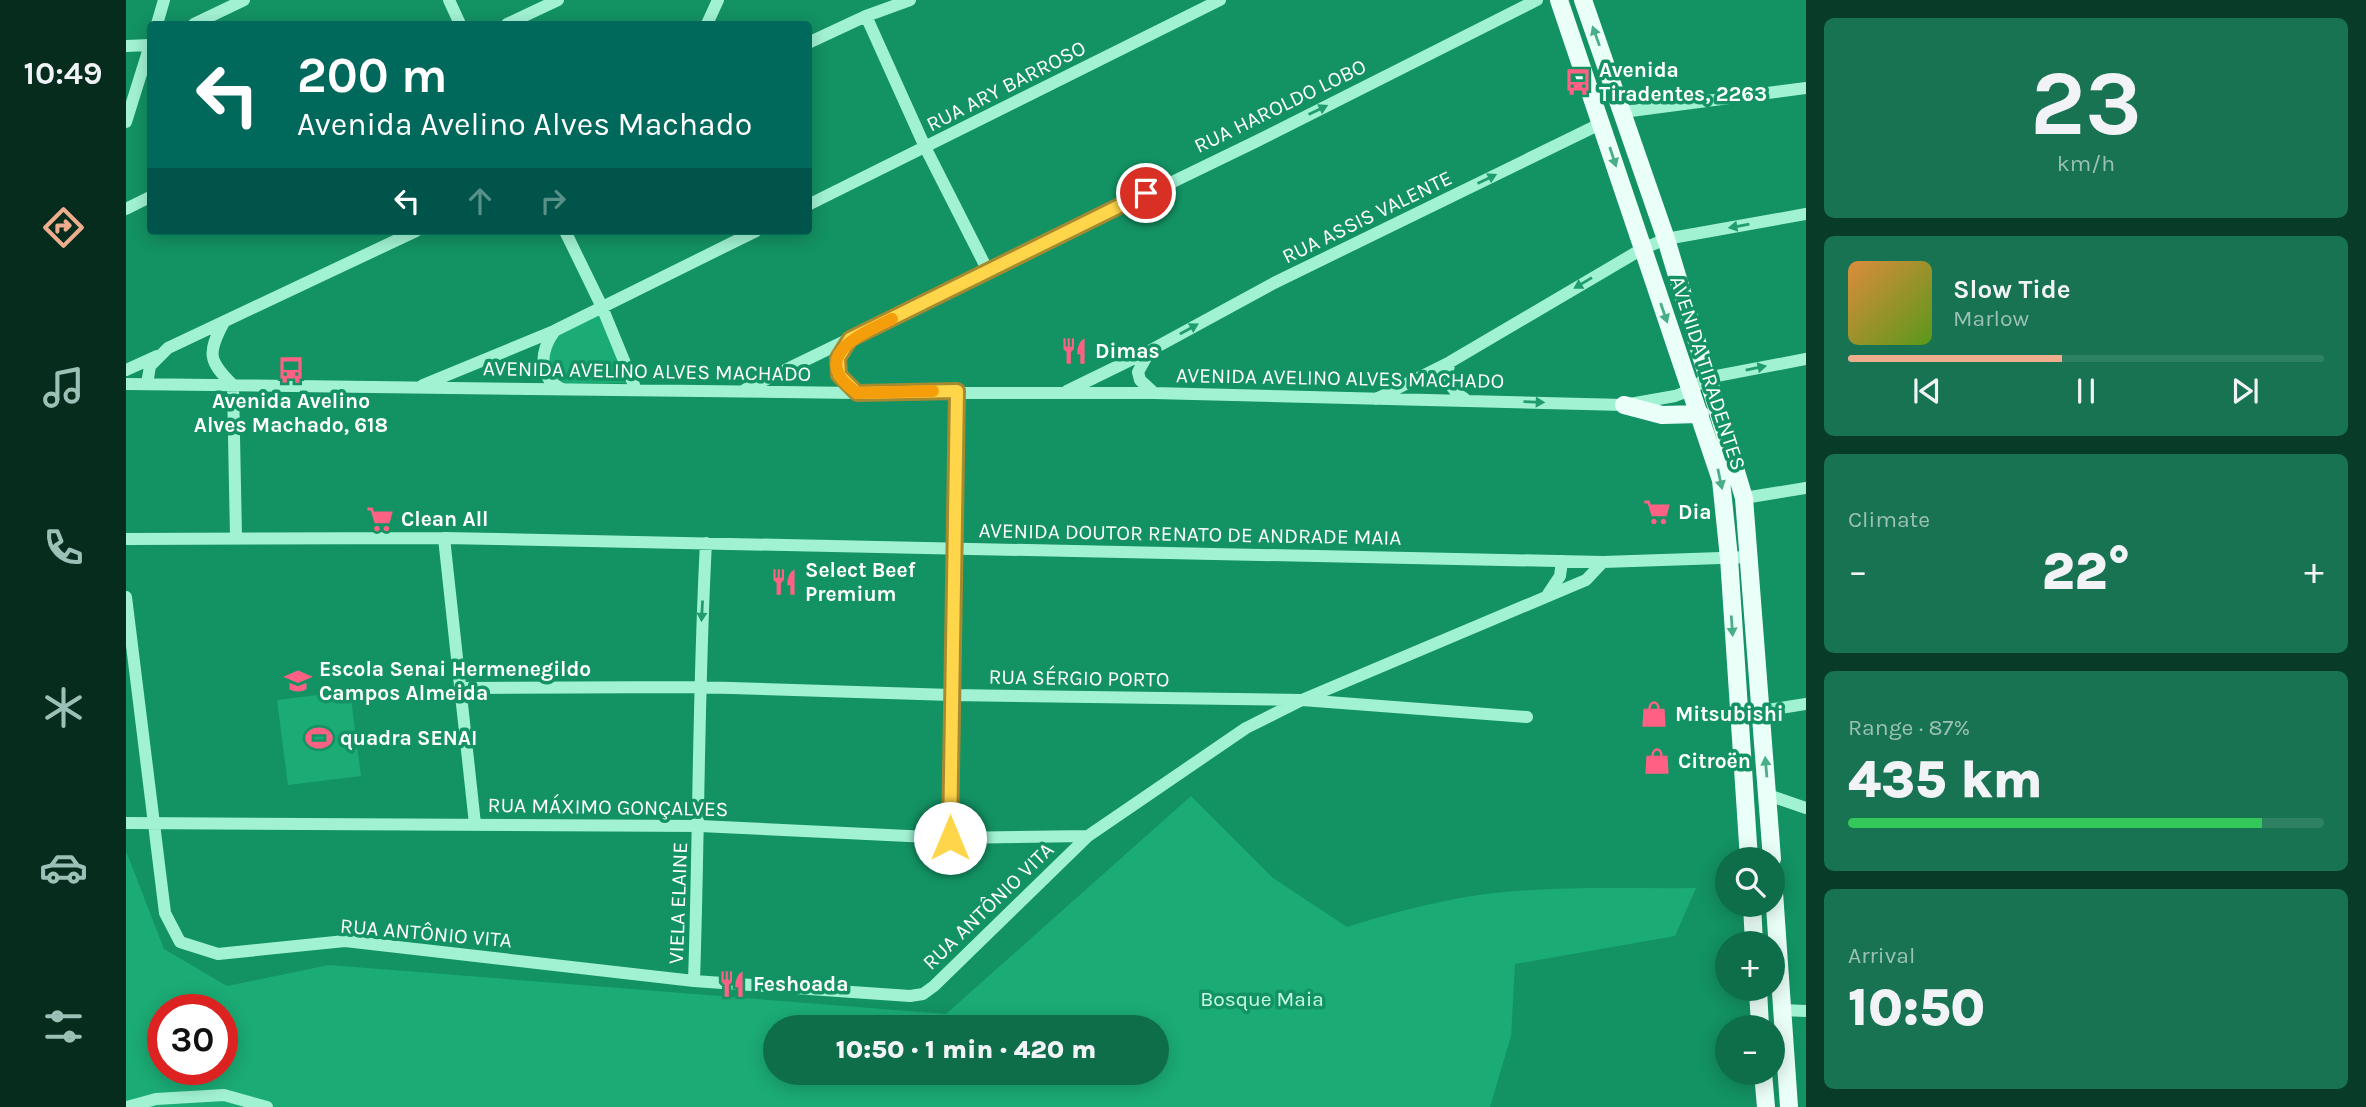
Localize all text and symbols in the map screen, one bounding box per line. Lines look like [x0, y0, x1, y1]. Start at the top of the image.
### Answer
one-way arrow [1590, 25, 1601, 46]
street label: RUA ARY BARROSO [922, 35, 1090, 137]
text: 200 m [297, 47, 448, 104]
icon: left [182, 49, 273, 140]
text: 23 [2030, 51, 2142, 157]
street label: RUA HAROLDO LOBO [1190, 54, 1370, 158]
text: 10:49 [24, 55, 102, 92]
place label: Avenida Tiradentes, 2263 [1599, 58, 1767, 106]
bus stop icon: Avenida Tiradentes, 2263 [1563, 67, 1593, 97]
one-way arrow [1308, 105, 1328, 116]
text: Avenida Avelino Alves Machado [297, 106, 752, 143]
one-way arrow [1608, 147, 1619, 168]
text: km/h [2057, 150, 2115, 177]
pin [1116, 163, 1176, 223]
street label: RUA ASSIS VALENTE [1278, 165, 1456, 269]
one-way arrow [1477, 173, 1497, 185]
icon: arrive [1127, 174, 1165, 212]
icon: left [388, 182, 426, 220]
icon: ahead [461, 182, 499, 220]
icon: right [534, 182, 572, 220]
icon: directions [39, 203, 88, 252]
one-way arrow [1728, 221, 1750, 232]
street label: AVENIDA TIRADENTES [1665, 273, 1751, 473]
text: Slow Tide [1953, 274, 2071, 305]
one-way arrow [1574, 277, 1593, 290]
one-way arrow [1659, 303, 1670, 324]
text: Marlow [1953, 305, 2029, 332]
one-way arrow [1180, 323, 1199, 335]
restaurant icon: Dimas [1059, 336, 1089, 366]
place label: Dimas [1095, 339, 1160, 363]
bus stop icon: Avenida Avelino Alves Machado, 618 [276, 355, 306, 385]
street label: AVENIDA AVELINO ALVES MACHADO [483, 356, 811, 386]
icon: music [39, 363, 88, 412]
street label: AVENIDA AVELINO ALVES MACHADO [1176, 363, 1504, 393]
one-way arrow [1745, 363, 1767, 374]
icon: previous [1908, 372, 1946, 410]
icon: pause [2067, 372, 2105, 410]
icon: next [2226, 372, 2264, 410]
place label: Avenida Avelino Alves Machado, 618 [194, 389, 388, 437]
one-way arrow [1523, 396, 1545, 407]
one-way arrow [1714, 469, 1725, 491]
supermarket icon: Dia [1642, 497, 1672, 527]
place label: Dia [1678, 500, 1712, 524]
supermarket icon: Clean All [365, 504, 395, 534]
text: Climate [1848, 506, 1930, 533]
place label: Clean All [401, 507, 488, 531]
street label: AVENIDA DOUTOR RENATO DE ANDRADE MAIA [978, 518, 1402, 550]
icon: phone [39, 523, 88, 572]
text: 22° [2042, 541, 2130, 602]
text: − [1848, 549, 1868, 594]
text: + [2304, 549, 2324, 594]
place label: Select Beef Premium [805, 558, 916, 606]
restaurant icon: Select Beef Premium [769, 567, 799, 597]
one-way arrow [697, 600, 708, 622]
one-way arrow [1727, 616, 1738, 638]
place label: Escola Senai Hermenegildo Campos Almeida [319, 657, 591, 705]
street label: RUA SÉRGIO PORTO [988, 664, 1170, 692]
school or university icon: Escola Senai Hermenegildo Campos Almeida [283, 666, 313, 696]
icon: climate [39, 683, 88, 732]
shop icon: Mitsubishi [1639, 699, 1669, 729]
place label: Mitsubishi [1675, 702, 1784, 726]
text: Range · 87% [1848, 714, 1970, 741]
sports icon: quadra SENAI [304, 723, 334, 753]
place label: quadra SENAI [340, 726, 477, 751]
shop icon: Citroën [1642, 746, 1672, 776]
place label: Citroën [1678, 749, 1751, 773]
text: 435 km [1848, 749, 2043, 810]
one-way arrow [1760, 755, 1771, 777]
street label: RUA MÁXIMO GONÇALVES [487, 793, 729, 821]
position arrow [913, 801, 987, 875]
street label: RUA ANTÔNIO VITA [918, 838, 1058, 974]
street label: VIELA ELAINE [664, 842, 692, 964]
icon: car [39, 843, 88, 892]
map controls [1715, 847, 1785, 1085]
button: search [1715, 847, 1785, 917]
street label: RUA ANTÔNIO VITA [339, 914, 513, 952]
button: + [1715, 931, 1785, 1001]
text: Arrival [1848, 942, 1915, 969]
restaurant icon: Feshoada [717, 969, 747, 999]
place label: Feshoada [753, 972, 848, 996]
text: 10:50 [1848, 977, 1985, 1038]
park label: Bosque Maia [1200, 987, 1324, 1011]
speed limit sign: 30 [147, 994, 238, 1085]
icon: filters [39, 1002, 88, 1051]
button: − [1715, 1015, 1785, 1085]
text: 10:50 · 1 min · 420 m [836, 1034, 1096, 1065]

